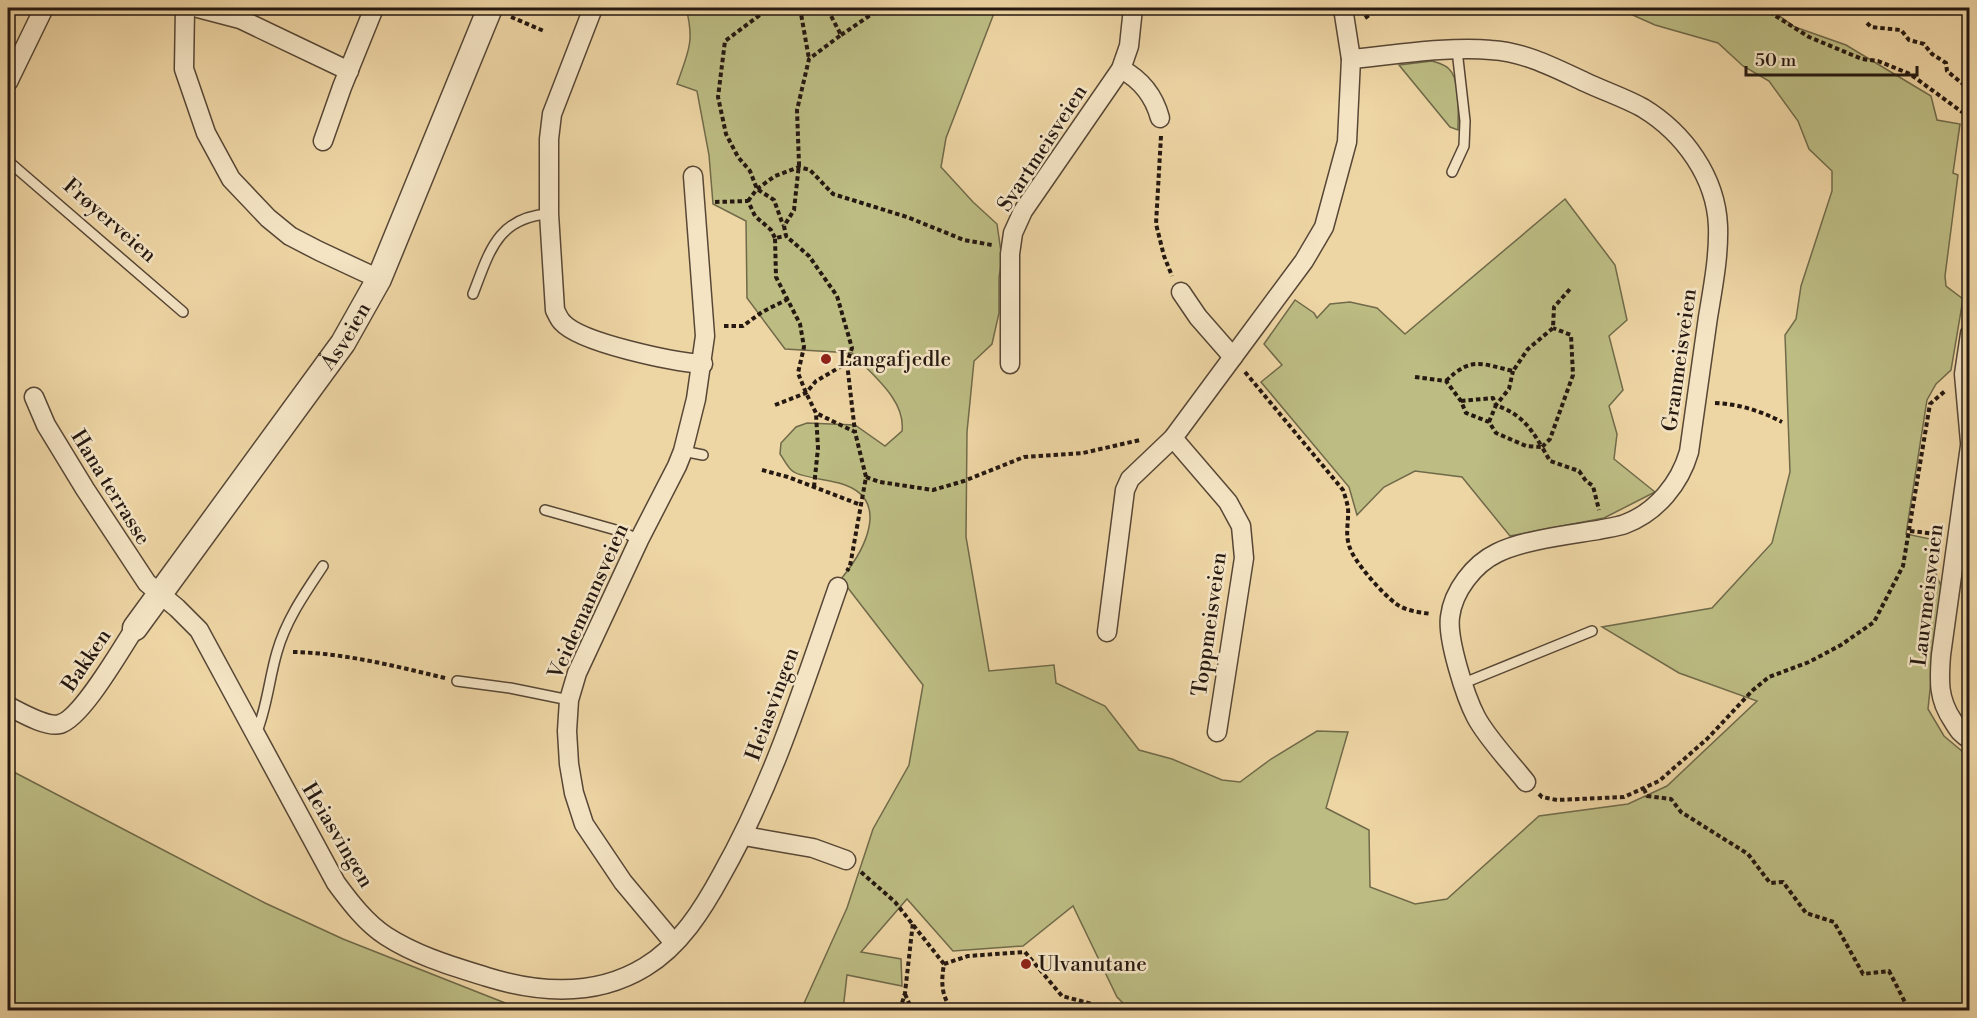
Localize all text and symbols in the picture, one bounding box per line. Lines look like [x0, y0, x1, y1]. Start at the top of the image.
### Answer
scale bar [1746, 39, 1917, 77]
text: 50 m [1755, 49, 1797, 72]
street label: Svartmeisveien [992, 80, 1094, 217]
street label: Frøyerveien [57, 173, 162, 269]
street label: Granmeisveien [1657, 287, 1703, 433]
street label: Åsveien [313, 298, 377, 376]
place label: Langafjedle [838, 347, 951, 373]
marker: Langafjedle [819, 352, 833, 366]
street label: Hana terrasse [64, 425, 156, 550]
street label: Veidemannsveien [543, 519, 635, 684]
street label: Lauvmeisveien [1906, 522, 1950, 668]
street label: Toppmeisveien [1187, 550, 1233, 698]
street label: Bakken [56, 624, 118, 698]
street label: Heiasvingen [740, 644, 806, 764]
street label: Heiasvingen [296, 778, 379, 893]
place label: Ulvanutane [1038, 952, 1147, 978]
marker: Ulvanutane [1019, 957, 1033, 971]

